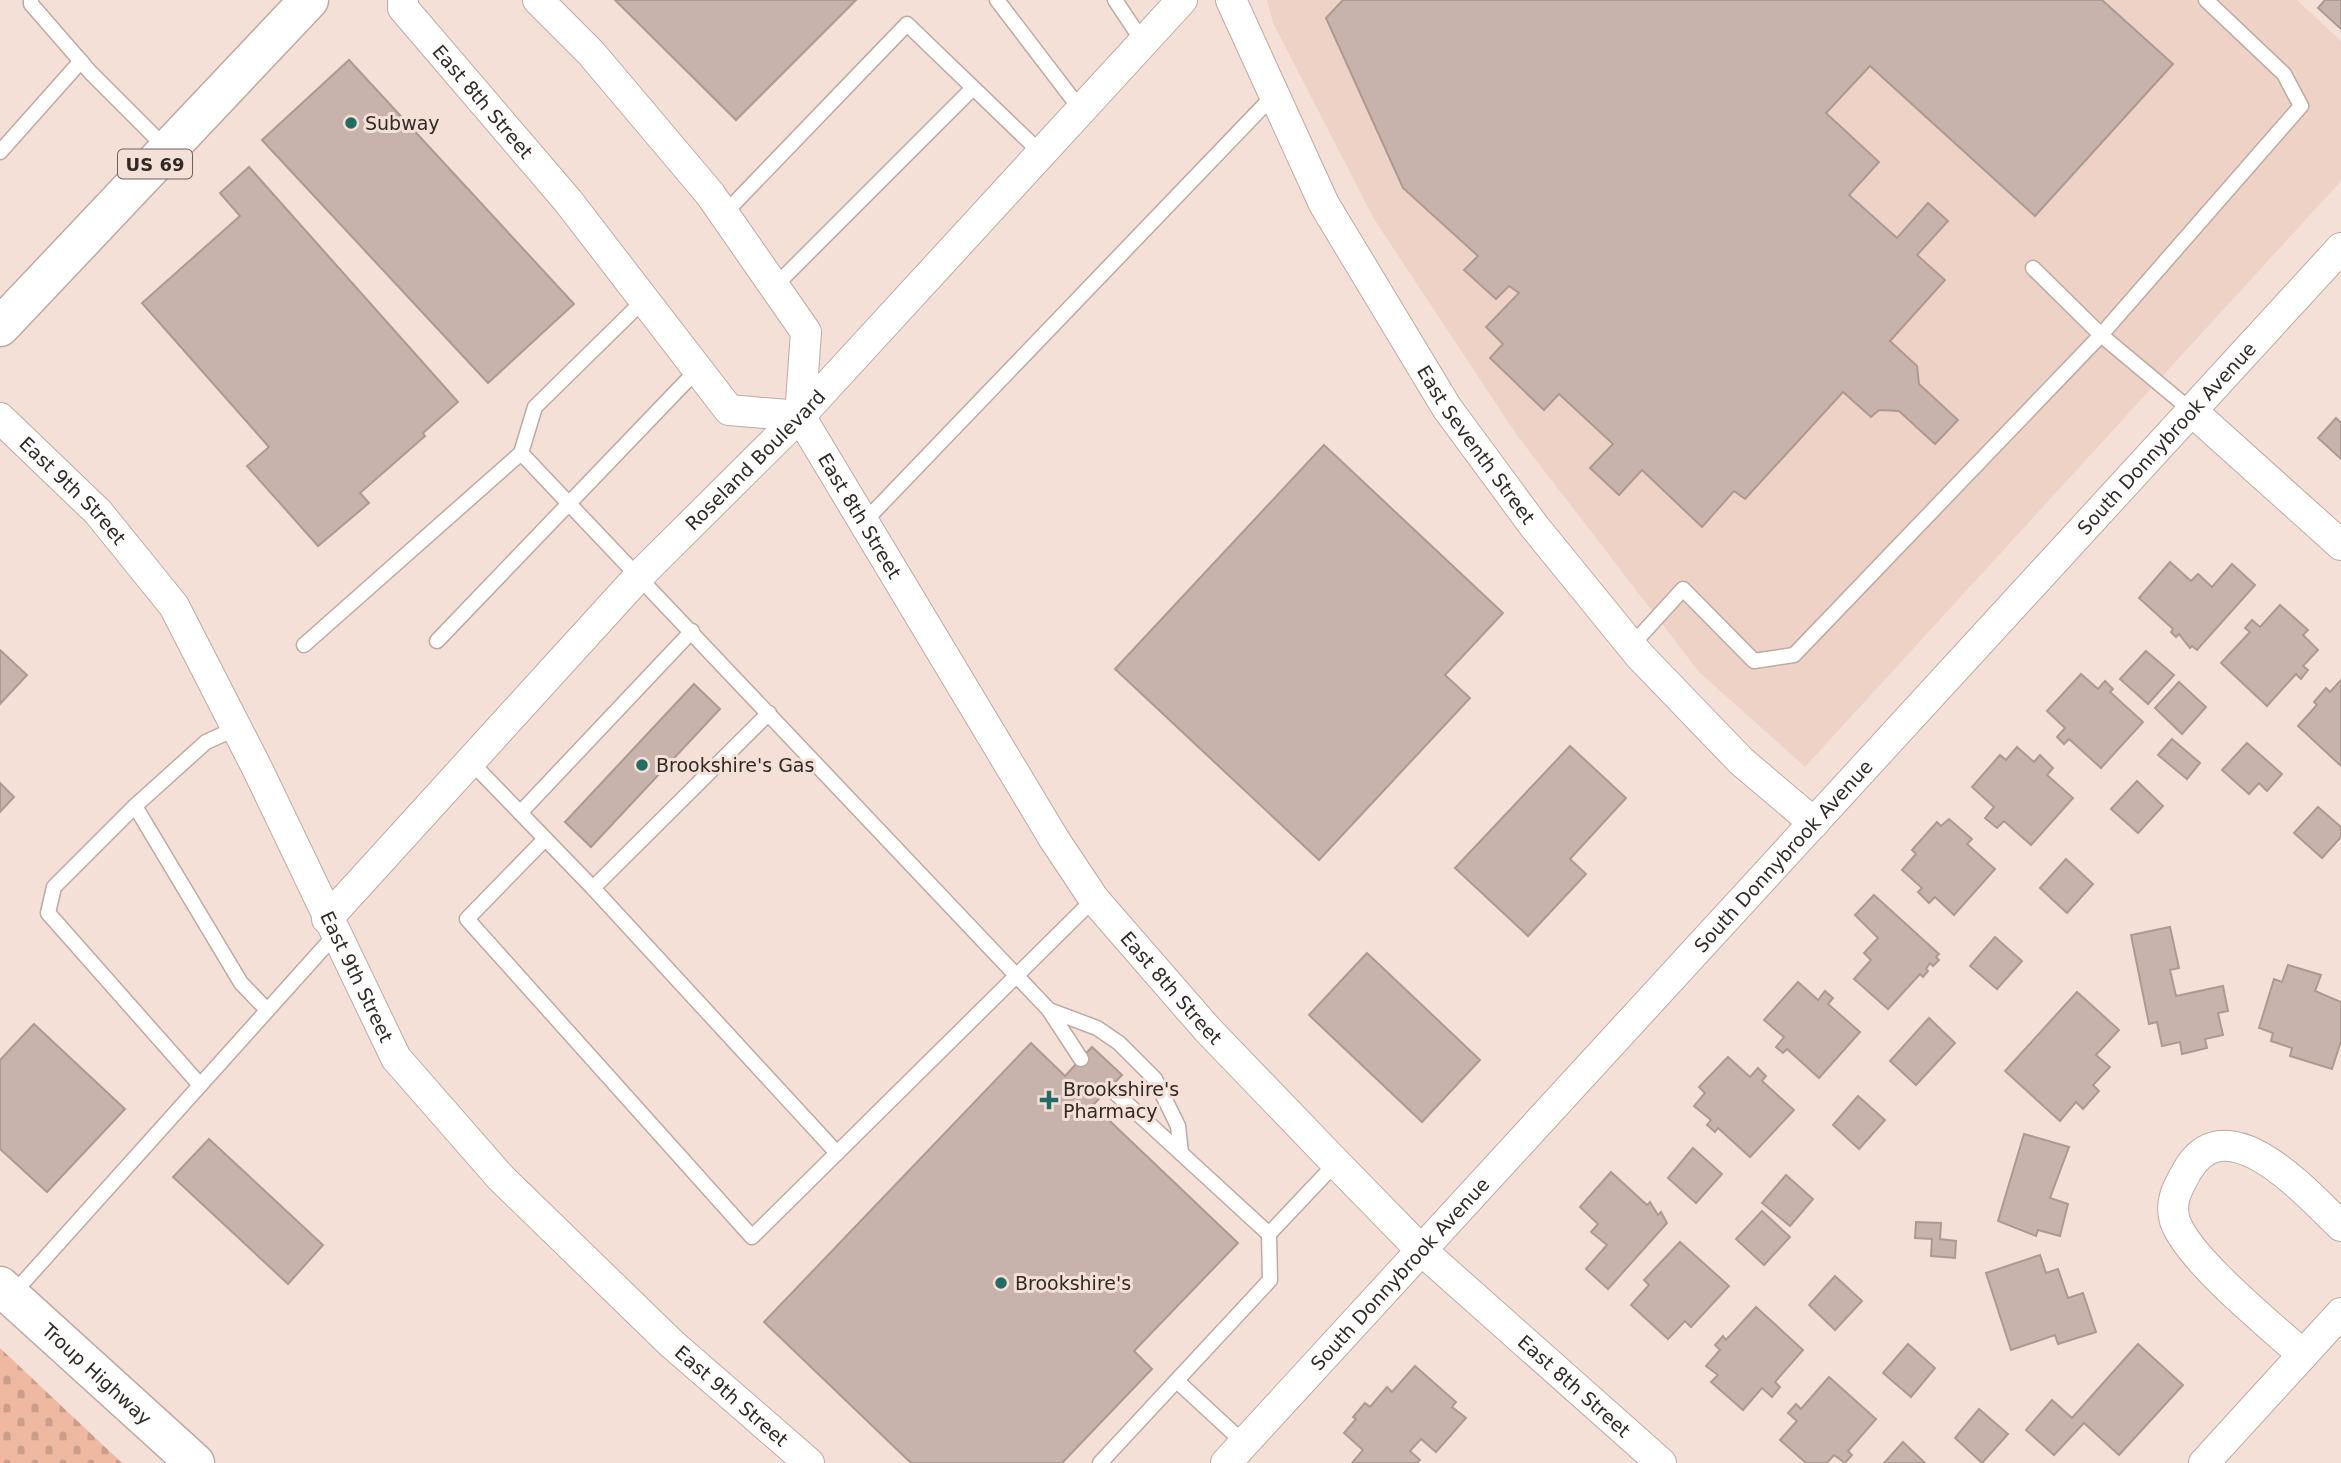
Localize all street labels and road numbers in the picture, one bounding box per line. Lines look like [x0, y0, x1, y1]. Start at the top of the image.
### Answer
street label: East 8th Street [428, 40, 538, 163]
road number: US 69 [118, 149, 192, 178]
street label: South Donnybrook Avenue [2073, 337, 2260, 539]
street label: East Seventh Street [1413, 361, 1540, 528]
street label: Roseland Boulevard [681, 385, 830, 535]
street label: East 9th Street [15, 432, 131, 549]
street label: East 8th Street [814, 449, 906, 582]
street label: South Donnybrook Avenue [1689, 755, 1877, 957]
street label: East 9th Street [316, 908, 398, 1046]
street label: East 8th Street [1116, 927, 1227, 1049]
street label: South Donnybrook Avenue [1306, 1173, 1494, 1374]
street label: Troup Highway [37, 1318, 156, 1429]
street label: East 8th Street [1514, 1330, 1635, 1441]
street label: East 9th Street [671, 1341, 793, 1451]

